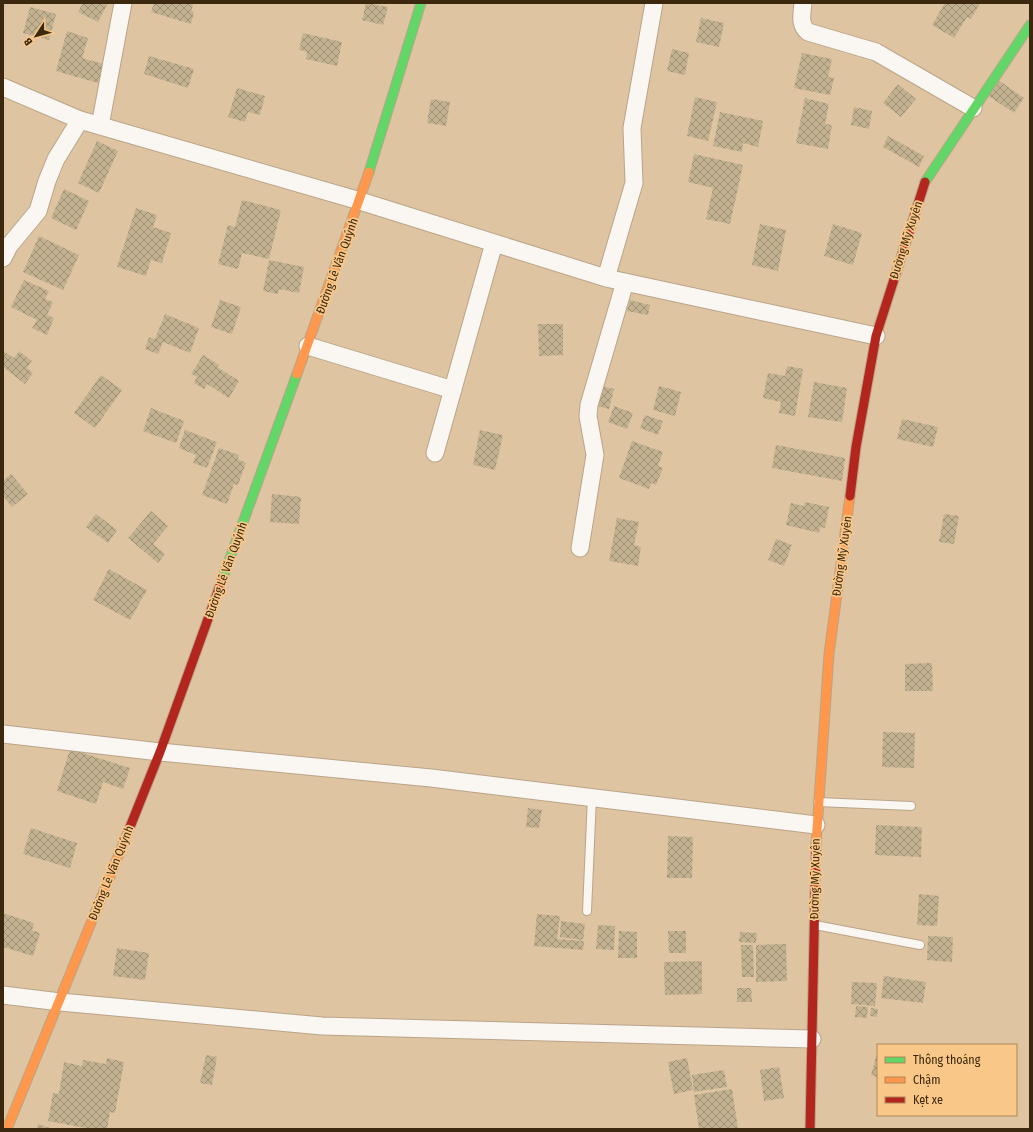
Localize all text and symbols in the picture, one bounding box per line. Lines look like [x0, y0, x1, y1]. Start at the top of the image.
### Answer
north arrow [16, 16, 56, 56]
text: B [21, 35, 35, 48]
street label: Đường Mỹ Xuyên [887, 199, 925, 281]
street label: Đường Lê Văn Quýnh [313, 216, 361, 316]
street label: Đường Mỹ Xuyên [829, 515, 855, 597]
street label: Đường Lê Văn Quýnh [202, 520, 250, 620]
street label: Đường Lê Văn Quýnh [86, 824, 136, 922]
street label: Đường Mỹ Xuyên [807, 838, 823, 920]
legend [877, 1044, 1017, 1116]
text: Thông thoáng [913, 1053, 981, 1067]
text: Chậm [913, 1073, 940, 1087]
text: Kẹt xe [913, 1093, 943, 1107]

